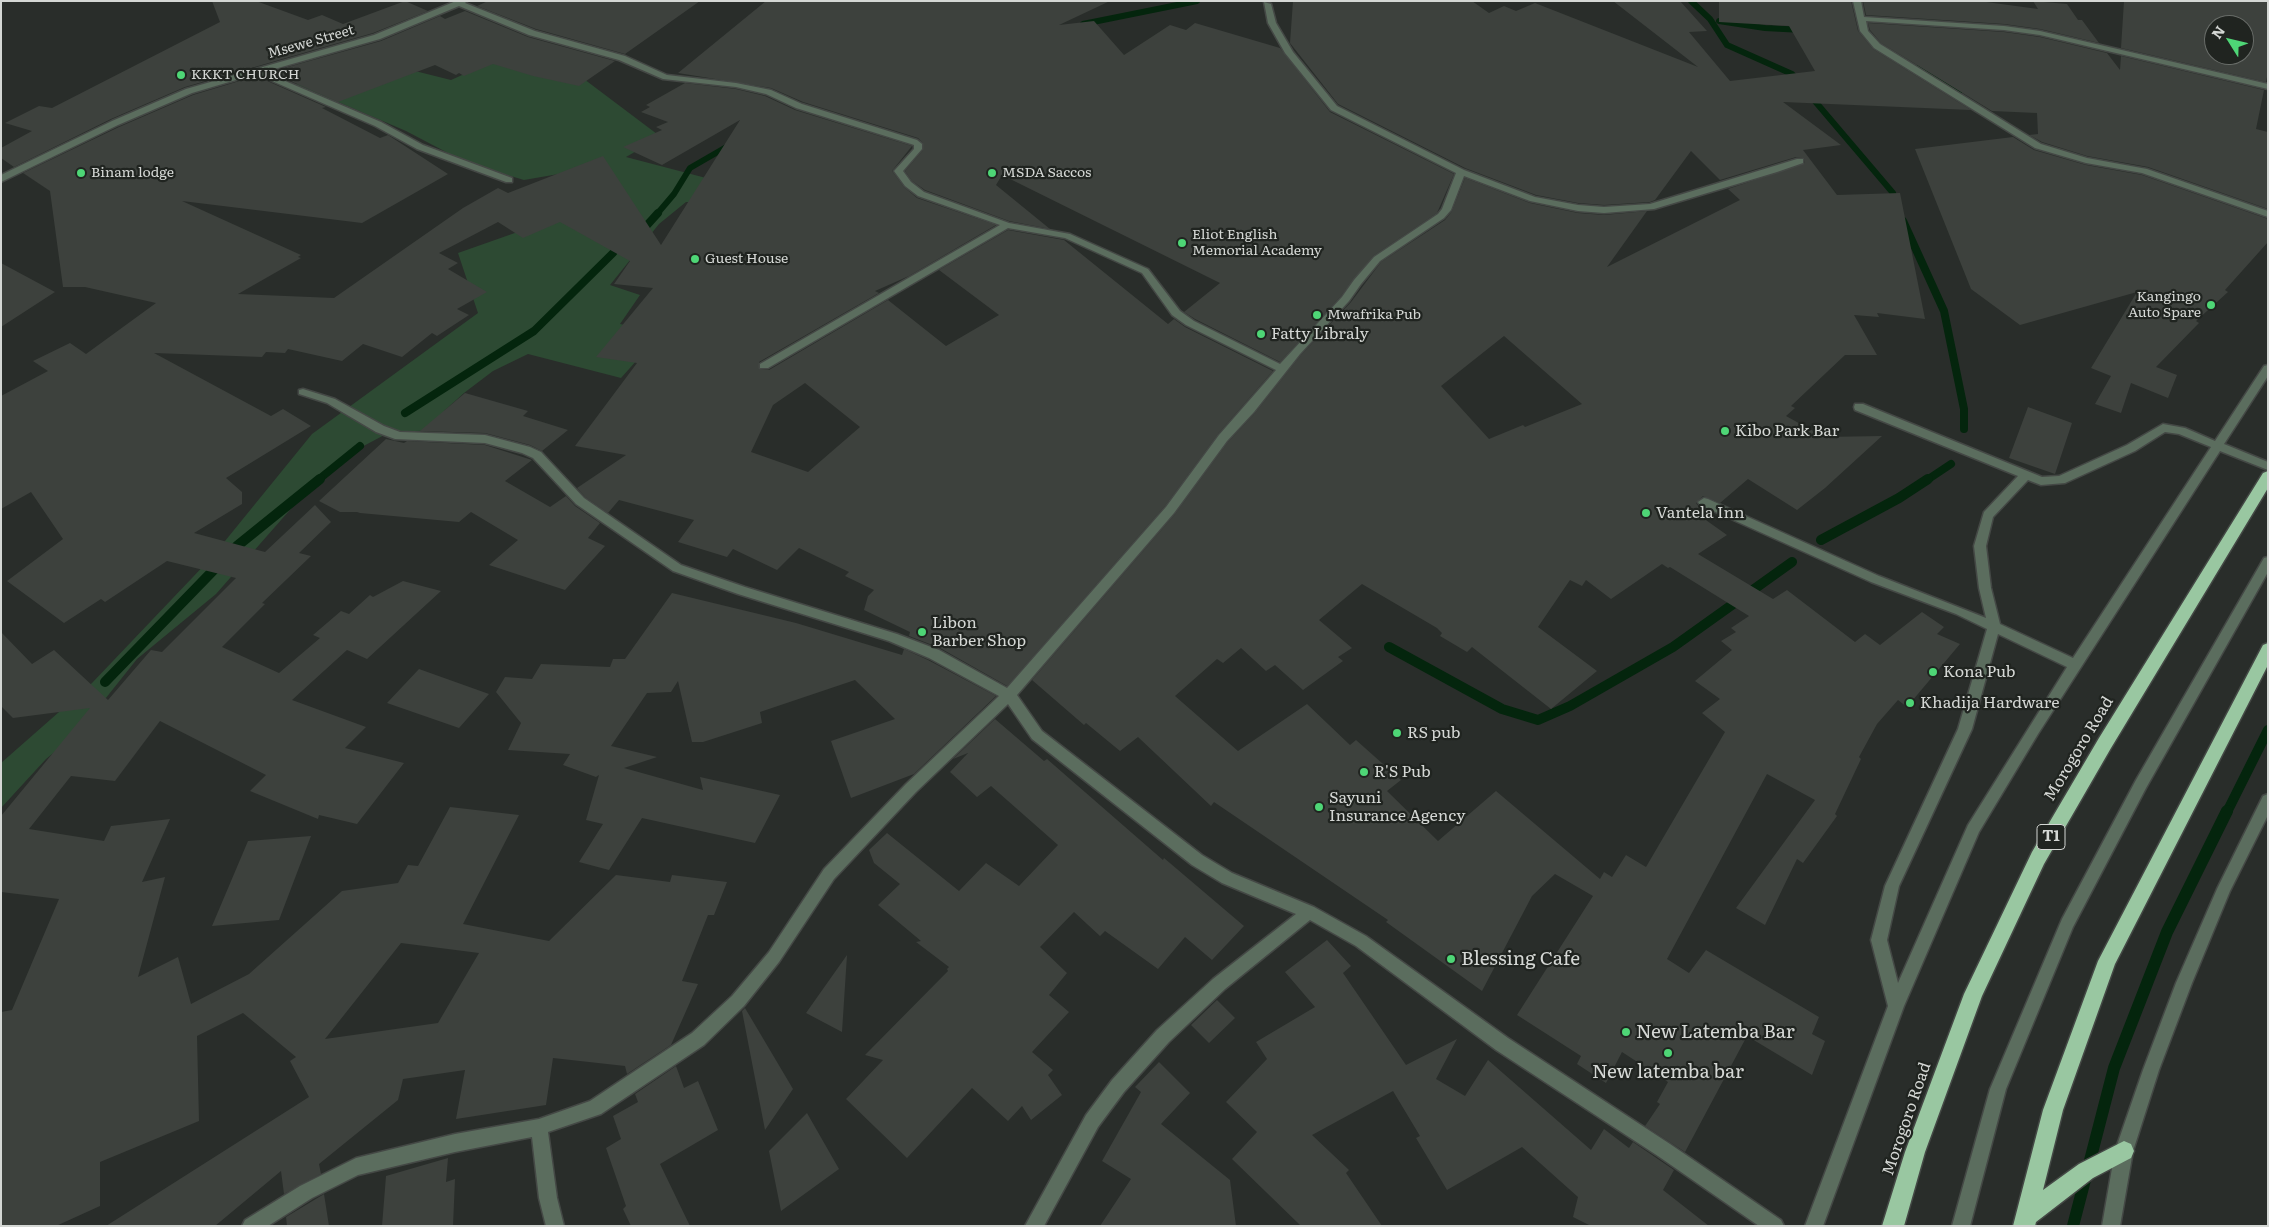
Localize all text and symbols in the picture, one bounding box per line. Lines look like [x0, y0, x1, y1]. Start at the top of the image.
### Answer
north arrow [2204, 15, 2254, 65]
text: N [2206, 21, 2229, 42]
street label: Msewe Street [266, 22, 356, 62]
place label: KKKT CHURCH [191, 67, 300, 83]
marker: KKKT CHURCH [175, 69, 187, 81]
place label: Binam lodge [91, 165, 174, 181]
place label: MSDA Saccos [1002, 165, 1091, 181]
marker: Binam lodge [75, 167, 87, 179]
marker: MSDA Saccos [986, 167, 998, 179]
place label: Eliot English Memorial Academy [1192, 227, 1322, 260]
marker: Eliot English Memorial Academy [1176, 237, 1188, 249]
place label: Guest House [705, 251, 788, 267]
marker: Guest House [689, 253, 701, 265]
place label: Kangingo Auto Spare [2128, 289, 2201, 322]
marker: Kangingo Auto Spare [2205, 299, 2217, 311]
place label: Mwafrika Pub [1327, 307, 1421, 323]
marker: Mwafrika Pub [1311, 309, 1323, 321]
place label: Fatty Libraly [1271, 324, 1369, 344]
marker: Fatty Libraly [1255, 328, 1267, 340]
place label: Kibo Park Bar [1735, 421, 1839, 441]
marker: Kibo Park Bar [1719, 425, 1731, 437]
place label: Vantela Inn [1656, 503, 1744, 523]
marker: Vantela Inn [1640, 507, 1652, 519]
place label: Libon Barber Shop [932, 613, 1026, 651]
marker: Libon Barber Shop [916, 626, 928, 638]
place label: Kona Pub [1943, 662, 2016, 682]
marker: Kona Pub [1927, 666, 1939, 678]
place label: Khadija Hardware [1920, 693, 2059, 713]
street label: Morogoro Road [2040, 693, 2118, 805]
marker: Khadija Hardware [1904, 697, 1916, 709]
place label: RS pub [1407, 723, 1461, 743]
marker: RS pub [1391, 727, 1403, 739]
place label: R'S Pub [1374, 762, 1431, 782]
marker: R'S Pub [1358, 766, 1370, 778]
place label: Sayuni Insurance Agency [1329, 788, 1465, 826]
marker: Sayuni Insurance Agency [1313, 801, 1325, 813]
road number: T1 [2037, 824, 2065, 850]
place label: Blessing Cafe [1461, 948, 1580, 970]
marker: Blessing Cafe [1445, 953, 1457, 965]
place label: New Latemba Bar [1636, 1021, 1795, 1043]
marker: New Latemba Bar [1620, 1026, 1632, 1038]
marker: New latemba bar [1662, 1047, 1674, 1059]
street label: Morogoro Road [1879, 1060, 1935, 1178]
place label: New latemba bar [1592, 1061, 1744, 1083]

